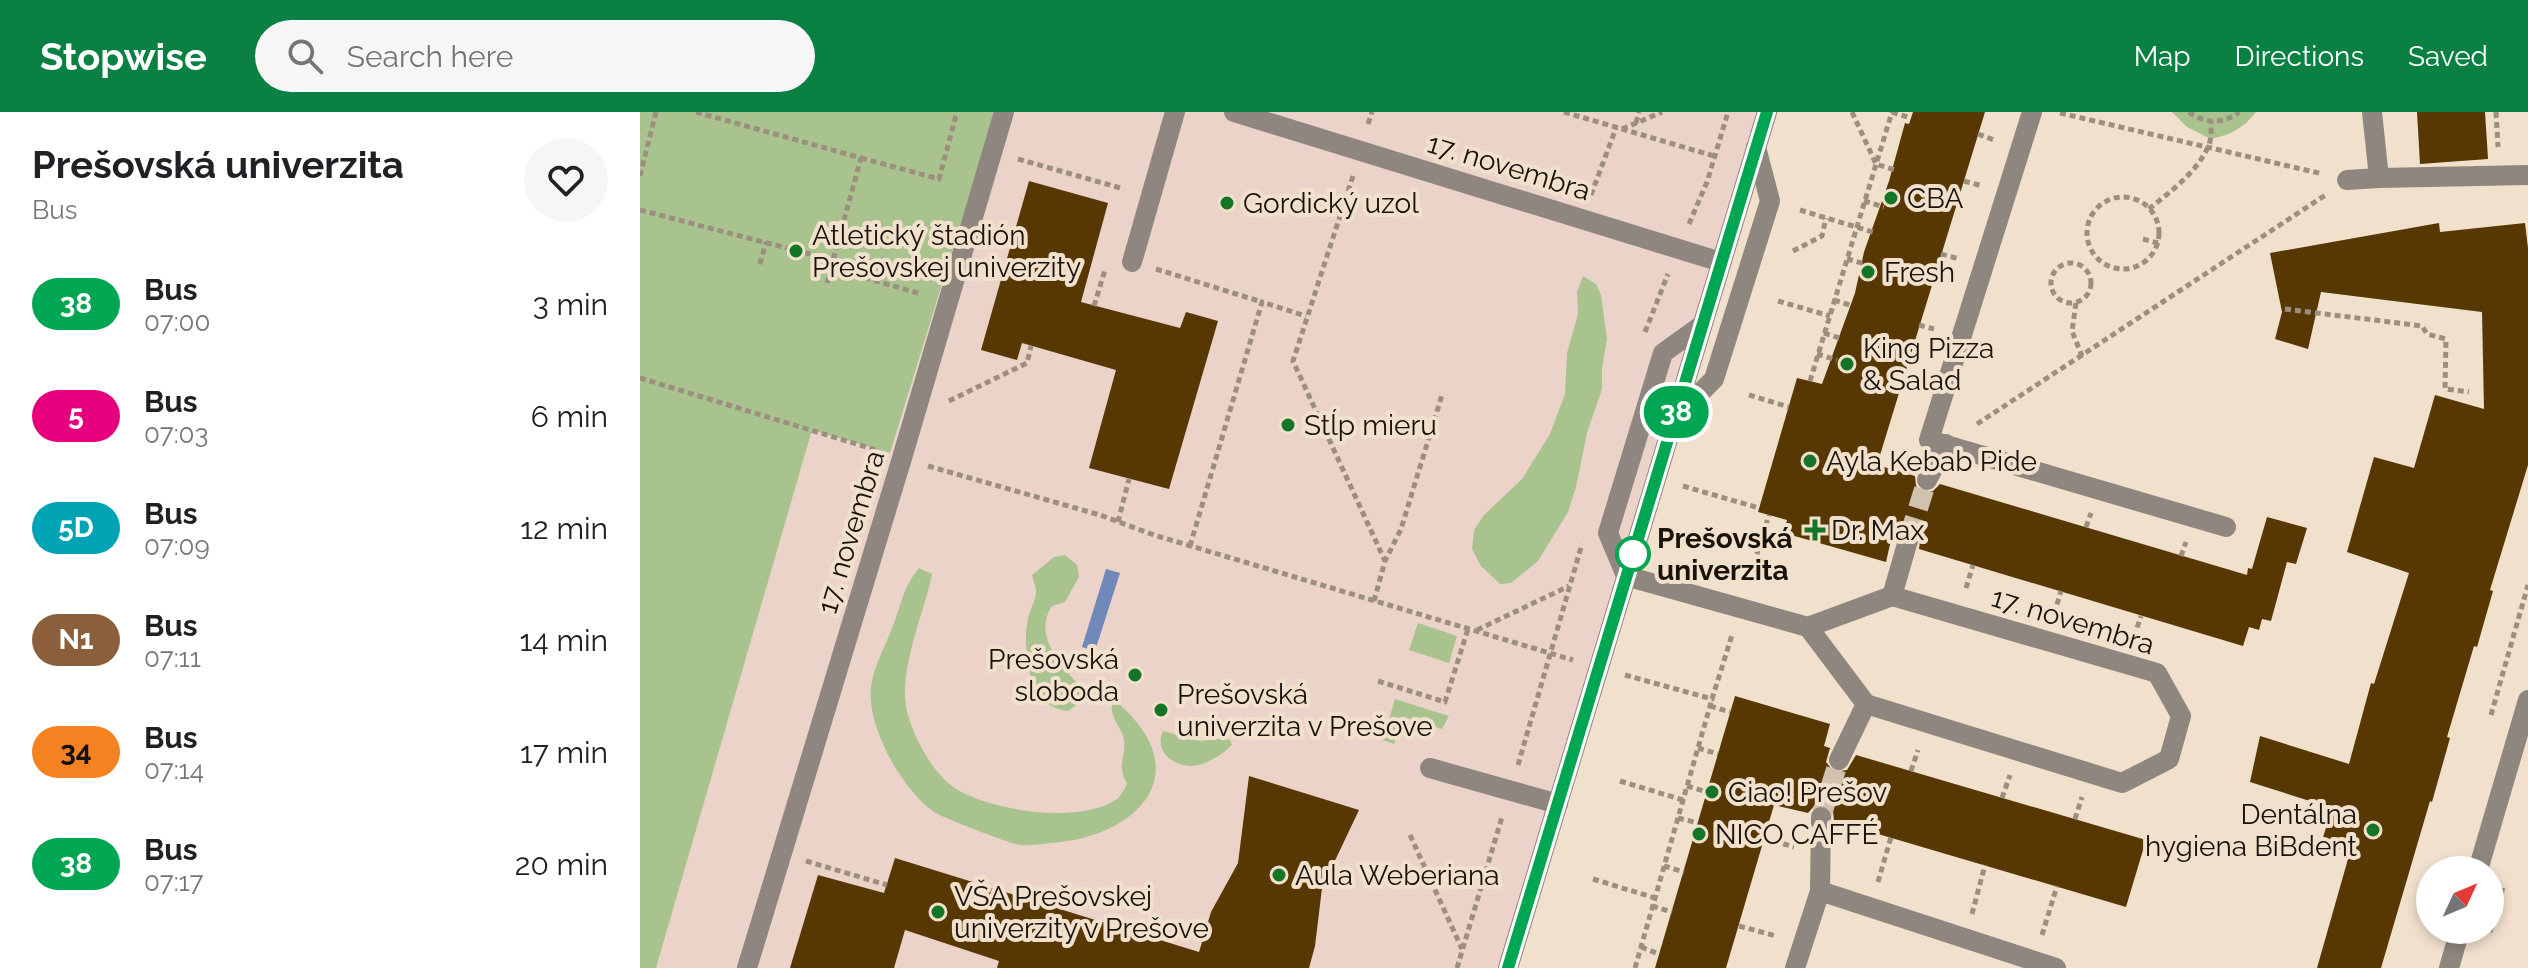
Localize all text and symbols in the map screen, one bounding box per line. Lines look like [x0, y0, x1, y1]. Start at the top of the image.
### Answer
search box [255, 20, 815, 92]
text: Stopwise [40, 34, 207, 79]
icon: search [283, 34, 327, 78]
text: Search here [347, 39, 513, 74]
text: Map [2134, 40, 2191, 73]
text: Directions [2235, 40, 2364, 73]
text: Saved [2408, 40, 2488, 73]
street label: 17. novembra [1423, 127, 1595, 207]
button: heart [524, 138, 608, 222]
text: Prešovská univerzita [32, 142, 404, 187]
place label: CBA [1907, 182, 1963, 215]
place label: Gordický uzol [1243, 187, 1419, 220]
marker: CBA [1882, 189, 1900, 207]
marker: Gordický uzol [1218, 194, 1236, 212]
text: Bus [32, 195, 77, 225]
place label: Atletický štadión Prešovskej univerzity [812, 219, 1081, 284]
marker: Atletický štadión Prešovskej univerzity [787, 242, 805, 260]
place label: Fresh [1884, 256, 1955, 289]
marker: Fresh [1859, 263, 1877, 281]
text: Bus [144, 272, 198, 307]
text: 38 [60, 287, 92, 320]
text: 3 min [533, 287, 608, 322]
text: 07:00 [144, 307, 210, 337]
place label: King Pizza & Salad [1863, 332, 1994, 397]
marker: King Pizza & Salad [1838, 355, 1856, 373]
text: Bus [144, 384, 198, 419]
line badge: 38 [1640, 386, 1712, 438]
text: 38 [1660, 395, 1692, 428]
text: 5 [68, 399, 84, 432]
text: 6 min [531, 399, 608, 434]
place label: Stĺp mieru [1304, 409, 1437, 442]
marker: Stĺp mieru [1279, 416, 1297, 434]
text: 07:03 [144, 419, 208, 449]
place label: Ayla Kebab Pide [1826, 445, 2037, 478]
street label: 17. novembra [811, 446, 891, 618]
marker: Ayla Kebab Pide [1801, 452, 1819, 470]
text: Bus [144, 496, 198, 531]
text: 5D [58, 511, 94, 544]
text: 12 min [520, 511, 608, 546]
place label: Dr. Max [1831, 514, 1924, 547]
marker: Dr. Max [1806, 521, 1824, 539]
place label: Prešovská univerzita [1657, 522, 1793, 587]
text: 07:09 [144, 531, 210, 561]
marker: Prešovská univerzita [1616, 537, 1650, 571]
street label: 17. novembra [1987, 581, 2159, 661]
text: Bus [144, 608, 198, 643]
text: N1 [58, 623, 94, 656]
text: 14 min [520, 623, 608, 658]
text: 07:11 [144, 643, 201, 673]
place label: Prešovská sloboda [988, 643, 1119, 708]
marker: Prešovská sloboda [1126, 666, 1144, 684]
place label: Prešovská univerzita v Prešove [1177, 678, 1433, 743]
marker: Prešovská univerzita v Prešove [1152, 701, 1170, 719]
text: Bus [144, 720, 198, 755]
text: 34 [60, 735, 92, 768]
text: 17 min [520, 735, 608, 770]
text: 07:14 [144, 755, 204, 785]
place label: Ciao! Prešov [1728, 776, 1887, 809]
marker: Ciao! Prešov [1703, 783, 1721, 801]
place label: Dentálna hygiena BiBdent [2145, 798, 2358, 863]
place label: NICO CAFFÉ [1715, 818, 1879, 851]
marker: Dentálna hygiena BiBdent [2364, 821, 2382, 839]
marker: NICO CAFFÉ [1690, 825, 1708, 843]
text: Bus [144, 832, 198, 867]
text: 38 [60, 847, 92, 880]
text: 20 min [515, 847, 608, 882]
north arrow [2416, 856, 2504, 944]
map controls [2416, 856, 2504, 944]
place label: Aula Weberiana [1295, 859, 1500, 892]
marker: Aula Weberiana [1270, 866, 1288, 884]
text: 07:17 [144, 867, 203, 897]
place label: VŠA Prešovskej univerzity v Prešove [954, 879, 1209, 945]
marker: VŠA Prešovskej univerzity v Prešove [929, 903, 947, 921]

